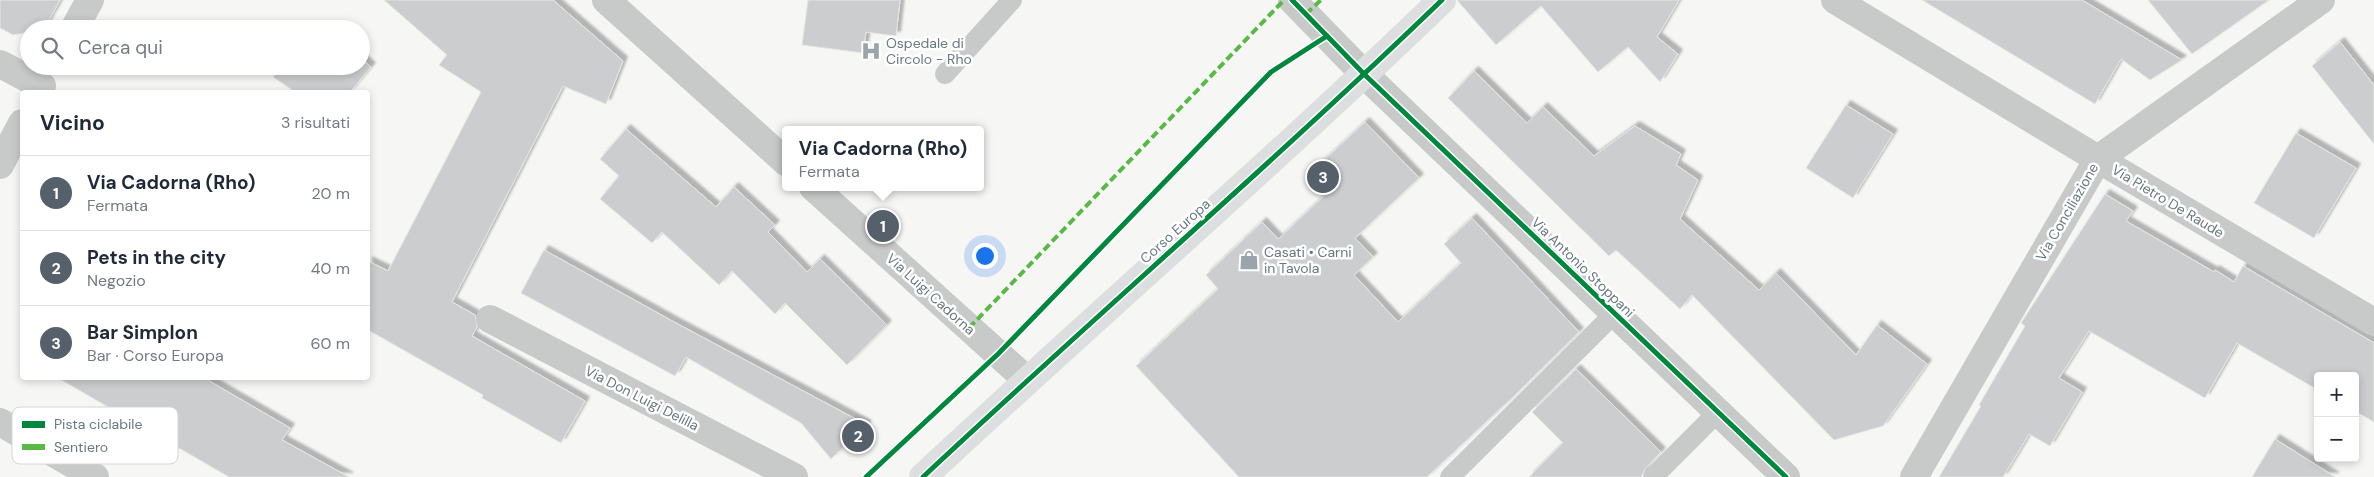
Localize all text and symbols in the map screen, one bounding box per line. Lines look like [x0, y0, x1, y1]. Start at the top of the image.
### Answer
search box [20, 20, 370, 75]
icon: search [38, 34, 66, 62]
place label: Ospedale di Circolo - Rho [886, 34, 972, 68]
text: Cerca qui [78, 35, 163, 60]
hospital icon: Ospedale di Circolo - Rho [860, 40, 882, 62]
text: Vicino [40, 109, 105, 137]
text: 3 risultati [281, 112, 350, 133]
popup [782, 126, 984, 191]
text: Via Cadorna (Rho) [799, 136, 967, 161]
pin: 3 [1307, 158, 1339, 196]
street label: Via Conciliazione [2032, 160, 2102, 264]
street label: Via Pietro De Raude [2109, 160, 2227, 242]
text: Fermata [799, 161, 860, 182]
text: Via Cadorna (Rho) [87, 170, 255, 195]
text: 1 [53, 183, 59, 204]
text: 20 m [311, 183, 350, 204]
text: Fermata [87, 195, 148, 216]
street label: Corso Europa [1136, 195, 1214, 267]
pin: 1 [867, 207, 899, 245]
street label: Via Antonio Stoppani [1528, 213, 1638, 321]
your location [972, 243, 998, 269]
place label: Casati • Carni in Tavola [1264, 243, 1352, 277]
text: Pets in the city [87, 245, 226, 270]
street label: Via Luigi Cadorna [883, 249, 979, 339]
shop icon: Casati • Carni in Tavola [1238, 249, 1260, 271]
text: 2 [51, 258, 61, 279]
text: 40 m [311, 258, 350, 279]
text: Negozio [87, 270, 146, 291]
text: Bar Simplon [87, 320, 198, 345]
text: 3 [51, 333, 61, 354]
text: 60 m [310, 333, 350, 354]
text: Bar · Corso Europa [87, 345, 224, 366]
street label: Via Don Luigi Delilla [582, 362, 702, 434]
map controls [2314, 372, 2359, 462]
button: + [2314, 372, 2359, 417]
legend [12, 407, 178, 464]
text: Pista ciclabile [54, 415, 142, 433]
pin: 2 [842, 417, 874, 455]
button: − [2314, 417, 2359, 462]
text: Sentiero [54, 438, 108, 456]

